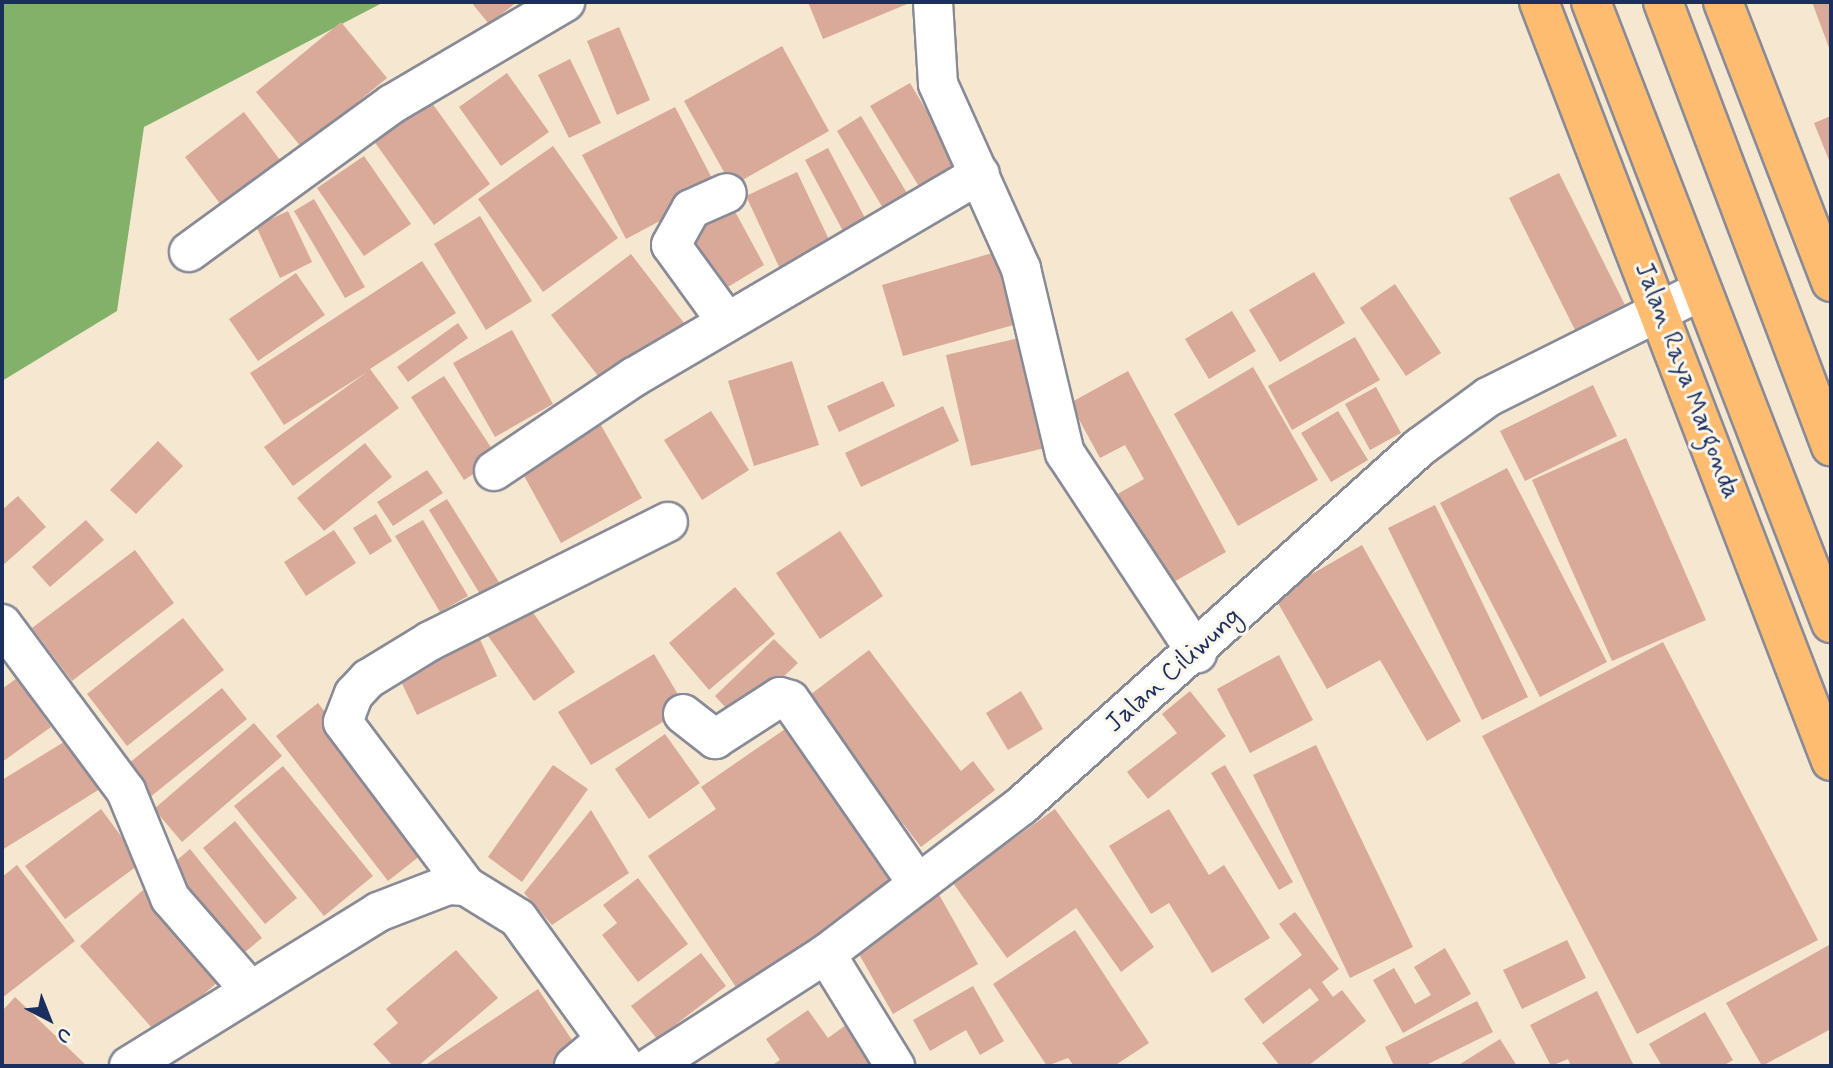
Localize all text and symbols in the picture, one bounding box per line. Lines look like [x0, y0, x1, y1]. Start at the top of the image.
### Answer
street label: Jalan Raya Margonda [1627, 259, 1745, 503]
street label: Jalan Ciliwung [1100, 602, 1248, 740]
north arrow [14, 984, 84, 1054]
text: U [50, 1022, 76, 1048]

